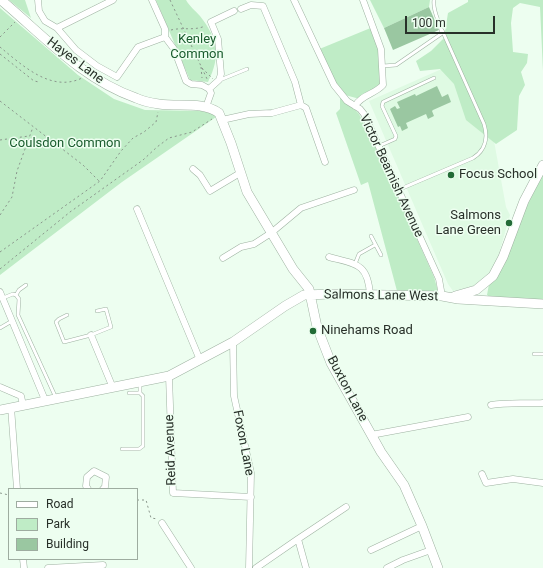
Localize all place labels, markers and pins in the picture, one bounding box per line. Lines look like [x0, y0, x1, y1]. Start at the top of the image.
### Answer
place label: Focus School [459, 167, 537, 183]
marker: Focus School [446, 170, 456, 180]
place label: Salmons Lane Green [436, 208, 501, 239]
marker: Salmons Lane Green [504, 218, 514, 228]
place label: Ninehams Road [321, 323, 413, 339]
marker: Ninehams Road [308, 326, 318, 336]

